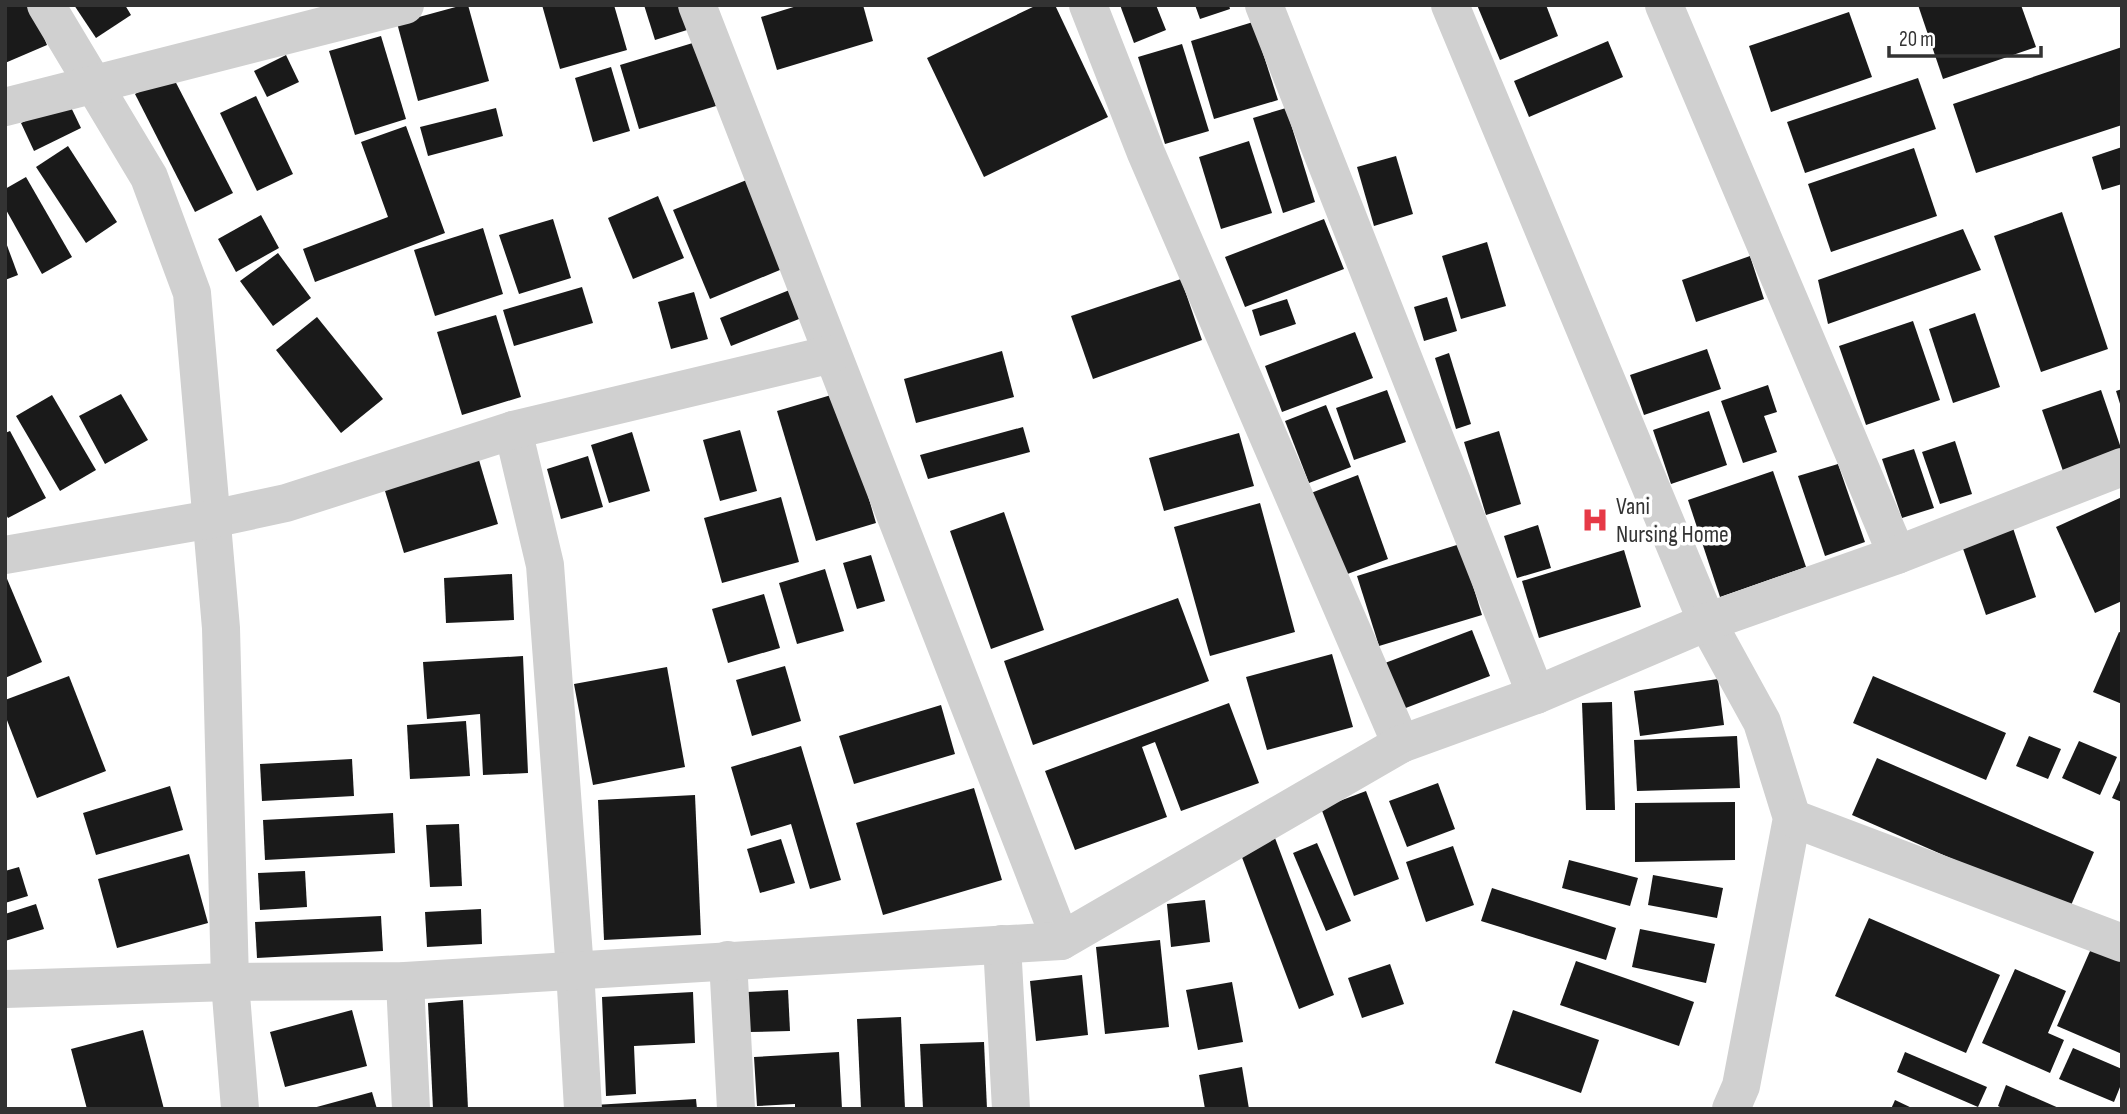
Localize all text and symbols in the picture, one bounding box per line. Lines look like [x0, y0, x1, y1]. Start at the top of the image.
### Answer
scale bar [1889, 14, 2041, 58]
text: 20 m [1899, 27, 1934, 52]
place label: Vani Nursing Home [1616, 492, 1729, 549]
hospital icon: Vani Nursing Home [1580, 505, 1610, 535]

